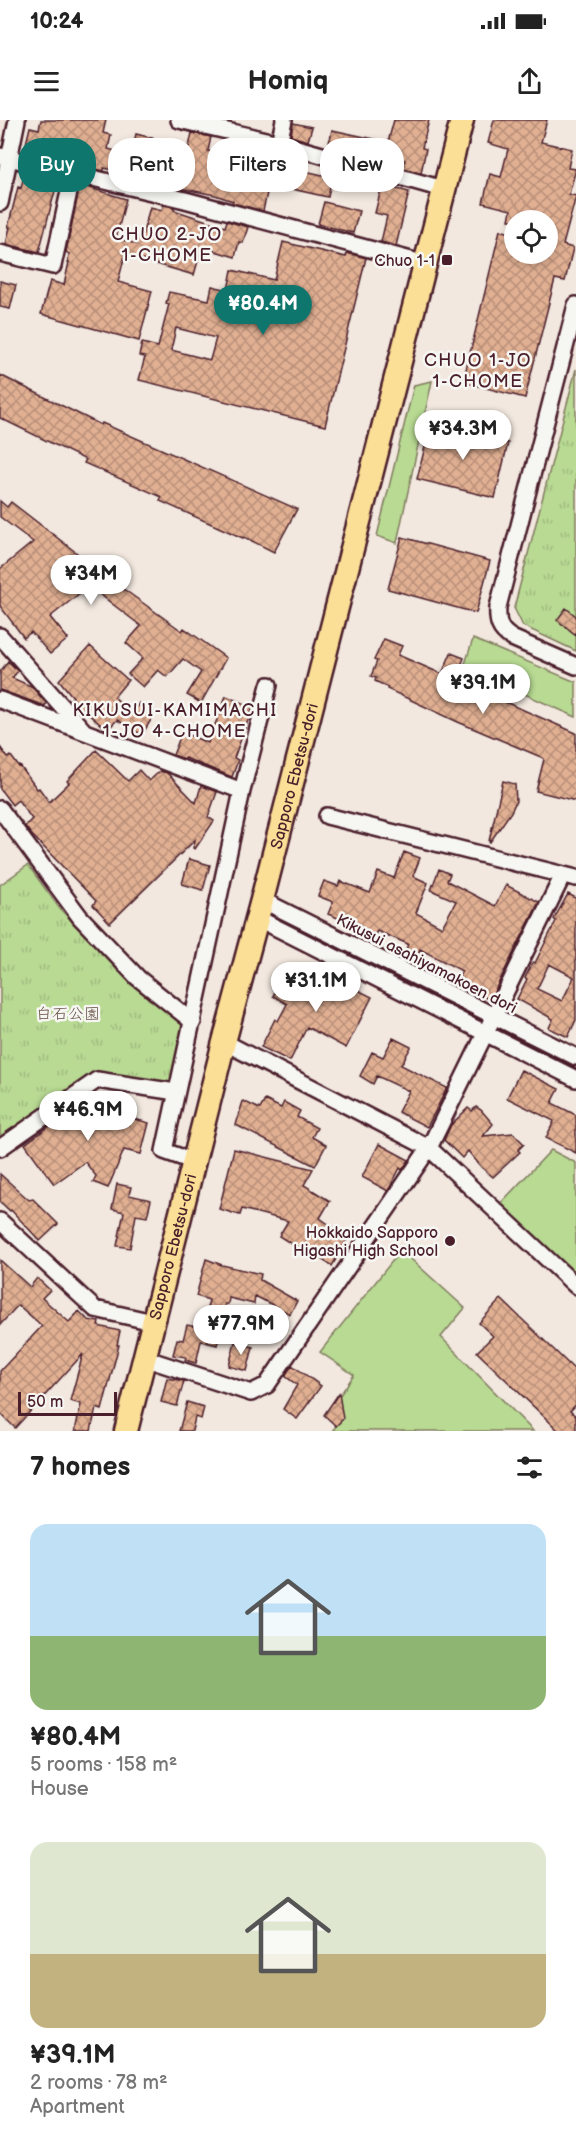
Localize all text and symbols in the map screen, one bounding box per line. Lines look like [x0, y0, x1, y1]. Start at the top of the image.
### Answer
text: 10:24 [30, 8, 84, 35]
icon: menu [30, 65, 63, 98]
text: Homiq [248, 65, 328, 97]
icon: share [513, 65, 546, 98]
chip: Buy [18, 138, 96, 192]
chip: Rent [108, 138, 195, 192]
chip: Filters [207, 138, 308, 192]
chip: New [320, 138, 404, 192]
map controls [504, 210, 558, 264]
button: locate [504, 210, 558, 264]
district label: CHUO 2-JO 1-CHOME [111, 224, 223, 266]
place label: Chuo 1-1 [374, 252, 435, 271]
marker: Chuo 1-1 [440, 253, 454, 267]
pin: ¥80.4M [214, 285, 312, 336]
text: ¥80.4M [228, 292, 298, 316]
district label: CHUO 1-JO 1-CHOME [424, 350, 532, 392]
pin: ¥34.3M [414, 410, 512, 461]
text: ¥34.3M [428, 417, 498, 441]
pin: ¥34M [55, 555, 127, 606]
text: ¥34M [65, 562, 118, 586]
pin: ¥39.1M [434, 664, 532, 715]
text: ¥39.1M [450, 671, 516, 695]
district label: KIKUSUI-KAMIMACHI 1-JO 4-CHOME [73, 700, 278, 742]
street label: Sapporo Ebetsu-dori [267, 702, 323, 851]
street label: Kikusui asahiyamakoen dori [333, 911, 520, 1018]
pin: ¥31.1M [267, 962, 365, 1013]
text: ¥31.1M [285, 969, 347, 993]
park label: 白石公園 [36, 1005, 100, 1024]
pin: ¥46.9M [39, 1091, 137, 1142]
text: ¥46.9M [53, 1098, 123, 1122]
street label: Sapporo Ebetsu-dori [146, 1172, 201, 1322]
place label: Hokkaido Sapporo Higashi High School [293, 1224, 438, 1261]
marker: Hokkaido Sapporo Higashi High School [443, 1234, 457, 1248]
pin: ¥77.9M [192, 1305, 290, 1356]
text: ¥77.9M [207, 1312, 275, 1336]
scale bar [18, 1389, 117, 1416]
text: 50 m [27, 1393, 63, 1412]
icon: filters [513, 1451, 546, 1484]
text: 7 homes [30, 1452, 130, 1483]
icon: home [234, 1563, 342, 1671]
text: ¥80.4M [30, 1722, 121, 1753]
text: 5 rooms · 158 m² [30, 1753, 177, 1777]
text: House [30, 1777, 89, 1801]
icon: home [234, 1881, 342, 1989]
text: ¥39.1M [30, 2040, 116, 2071]
text: 2 rooms · 78 m² [30, 2071, 168, 2095]
text: Apartment [30, 2095, 125, 2119]

